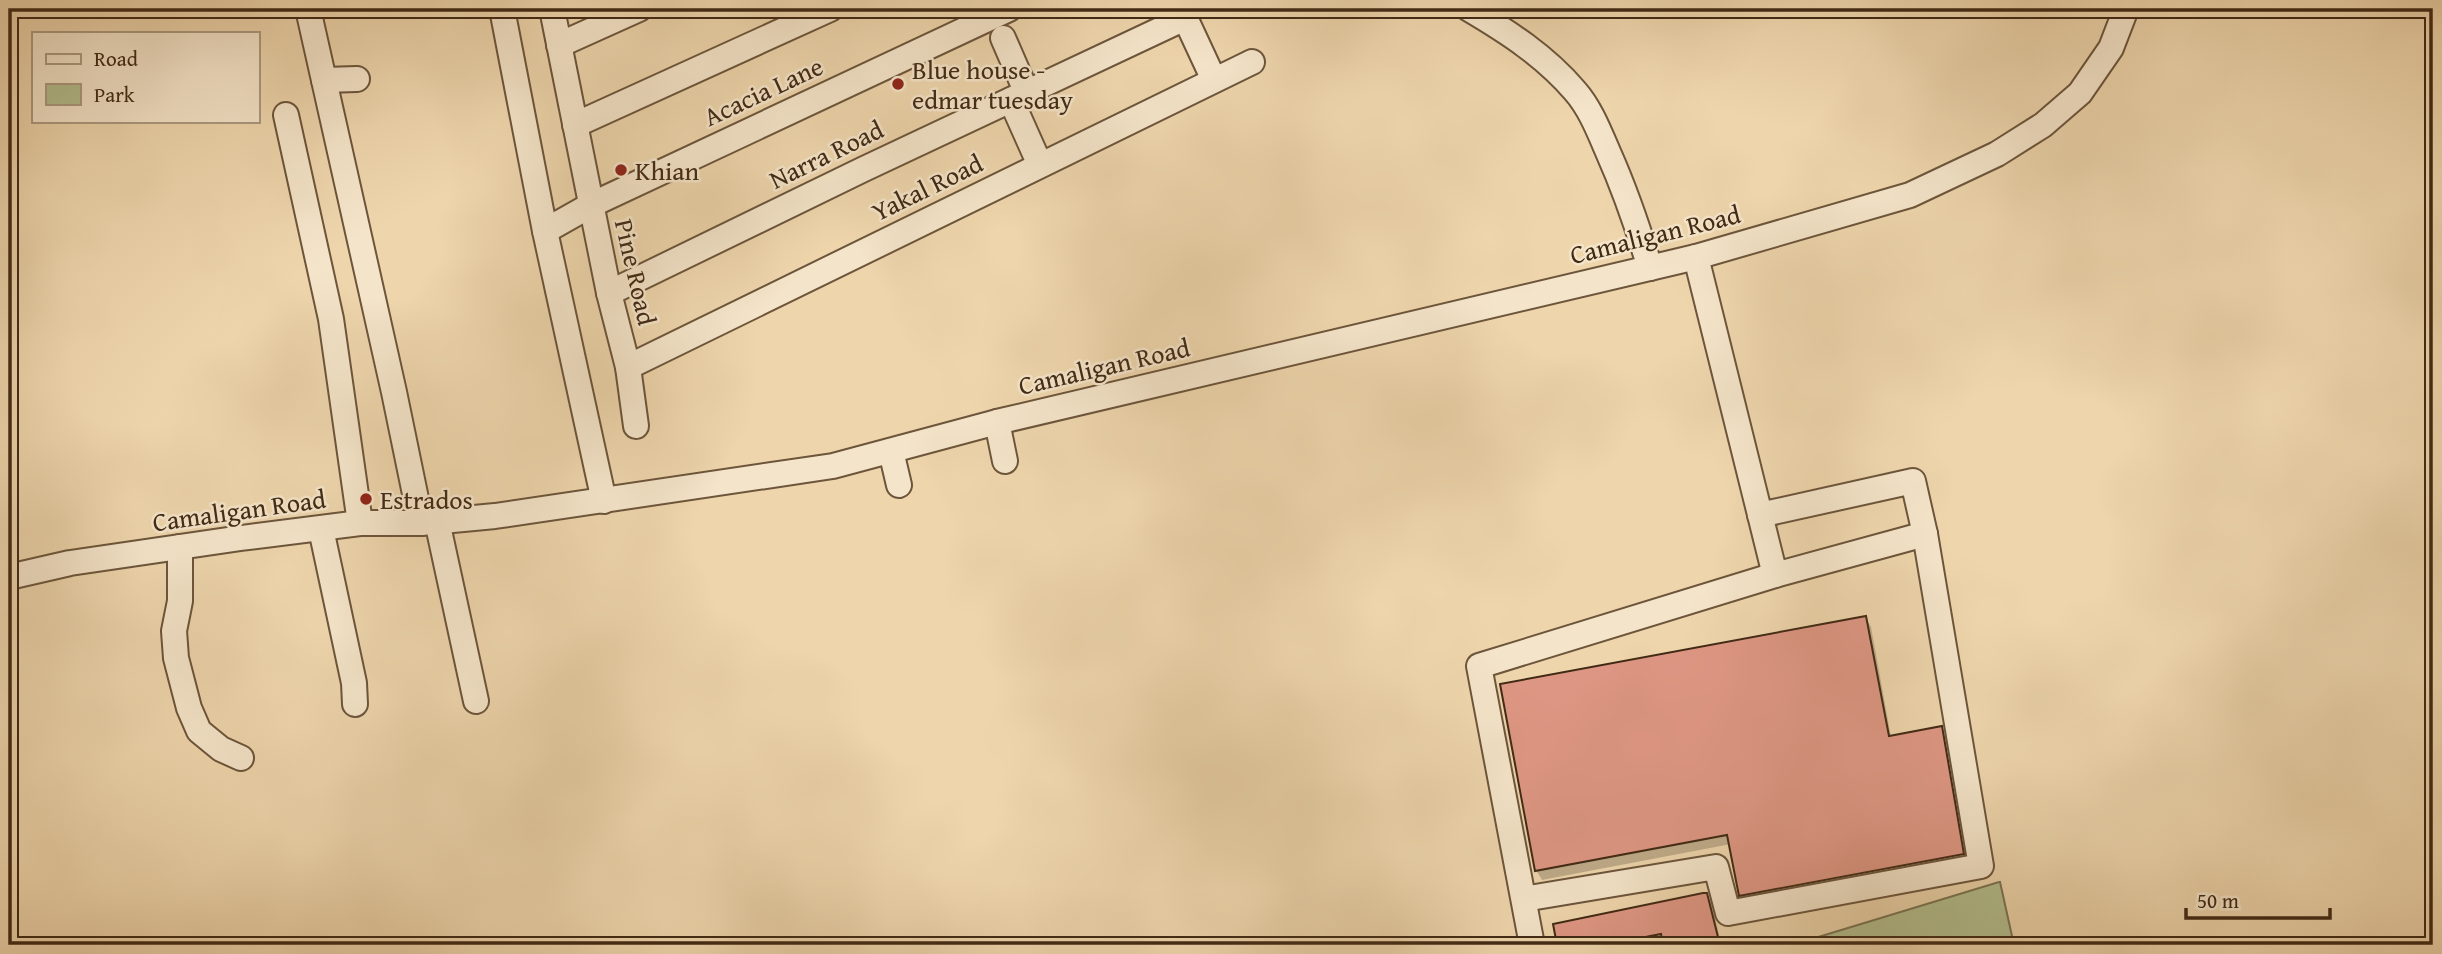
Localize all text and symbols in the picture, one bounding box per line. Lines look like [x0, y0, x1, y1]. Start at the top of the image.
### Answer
legend [32, 32, 259, 122]
text: Road [94, 43, 139, 74]
street label: Acacia Lane [697, 46, 829, 136]
place label: Blue house - edmar tuesday [912, 50, 1073, 119]
marker: Blue house - edmar tuesday [890, 76, 906, 92]
text: Park [94, 79, 135, 110]
street label: Narra Road [762, 109, 890, 198]
street label: Yakal Road [865, 143, 989, 231]
place label: Khian [635, 151, 700, 190]
marker: Khian [613, 162, 629, 178]
street label: Camaligan Road [1566, 194, 1744, 274]
street label: Pine Road [605, 215, 667, 329]
street label: Camaligan Road [1015, 327, 1194, 405]
street label: Camaligan Road [150, 479, 328, 541]
place label: Estrados [380, 480, 473, 519]
marker: Estrados [358, 491, 374, 507]
scale bar [2186, 877, 2330, 921]
text: 50 m [2197, 885, 2239, 916]

